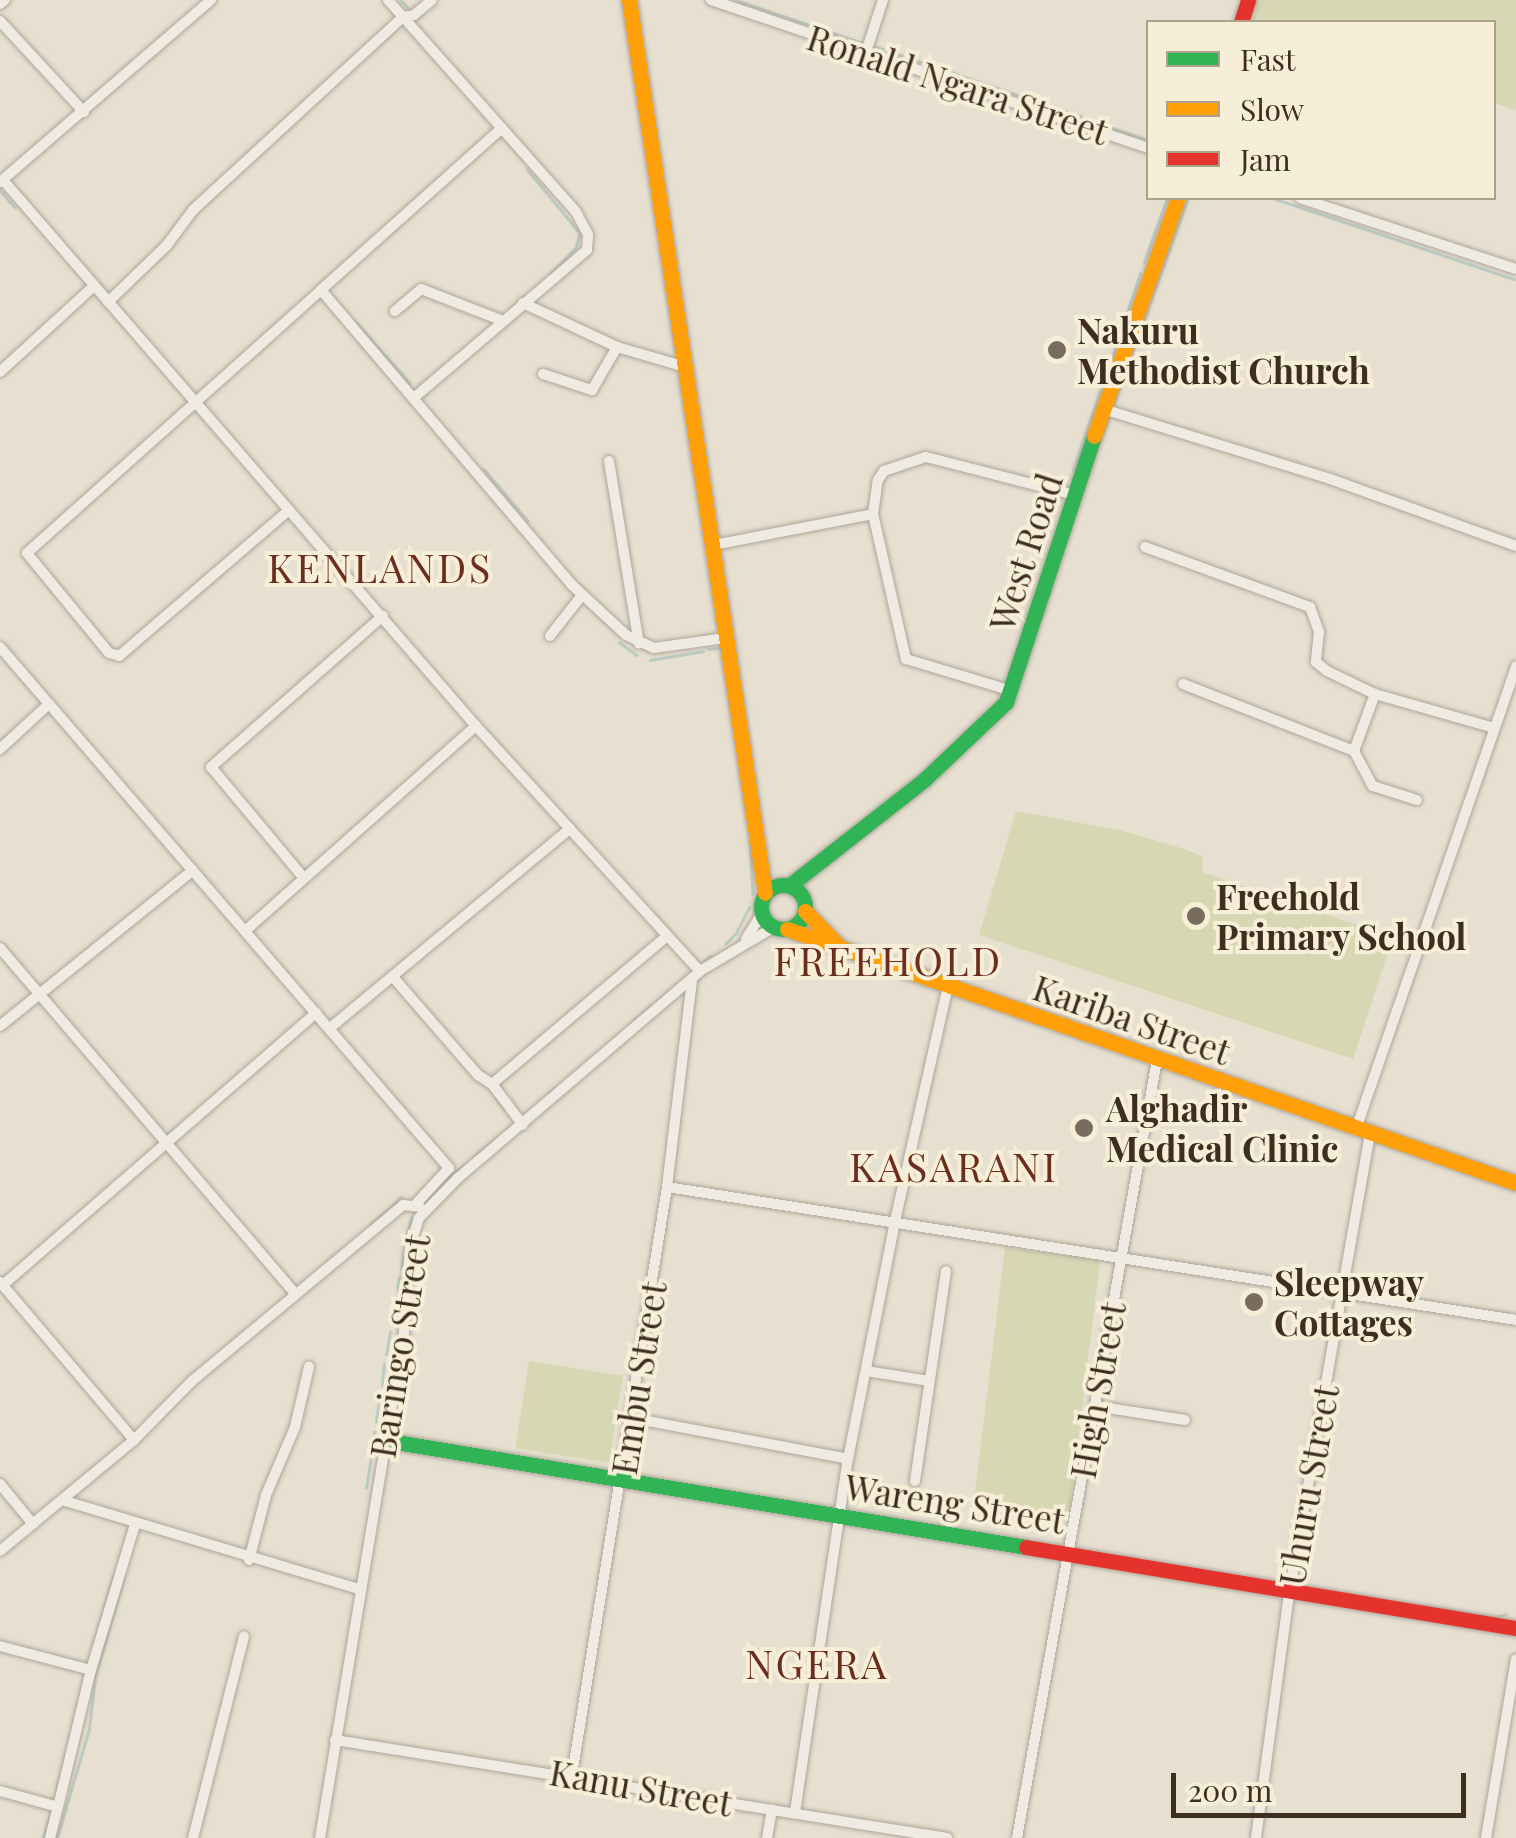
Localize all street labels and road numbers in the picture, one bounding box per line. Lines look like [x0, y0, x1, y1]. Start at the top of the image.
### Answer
street label: Ronald Ngara Street [802, 15, 1114, 153]
street label: West Road [980, 468, 1070, 636]
street label: Kariba Street [1028, 966, 1236, 1072]
street label: Baringo Street [361, 1231, 437, 1461]
street label: Embu Street [602, 1278, 674, 1478]
street label: High Street [1061, 1298, 1133, 1482]
street label: Uhuru Street [1270, 1381, 1346, 1589]
street label: Wareng Street [842, 1465, 1068, 1541]
street label: Kanu Street [547, 1750, 735, 1824]

